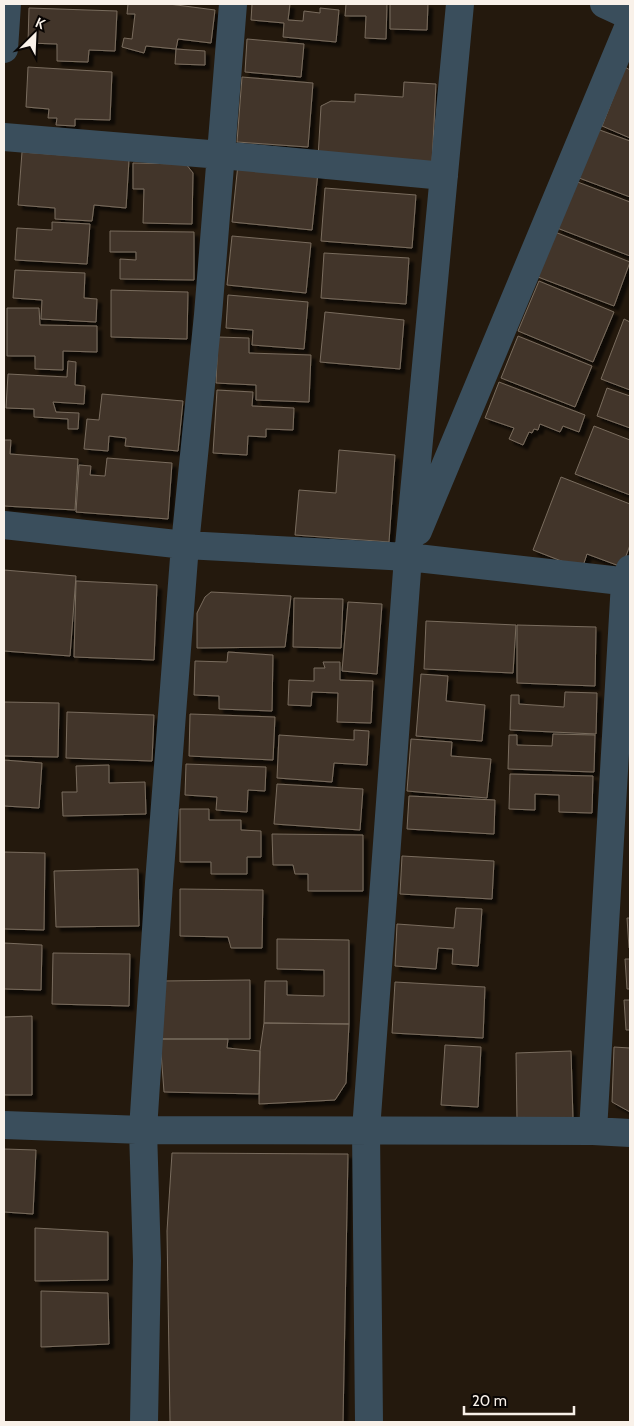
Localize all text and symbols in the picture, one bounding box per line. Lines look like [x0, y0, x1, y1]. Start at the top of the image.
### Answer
north arrow [10, 10, 60, 60]
text: K [33, 13, 48, 33]
scale bar [464, 1384, 574, 1416]
text: 20 m [472, 1392, 507, 1410]

